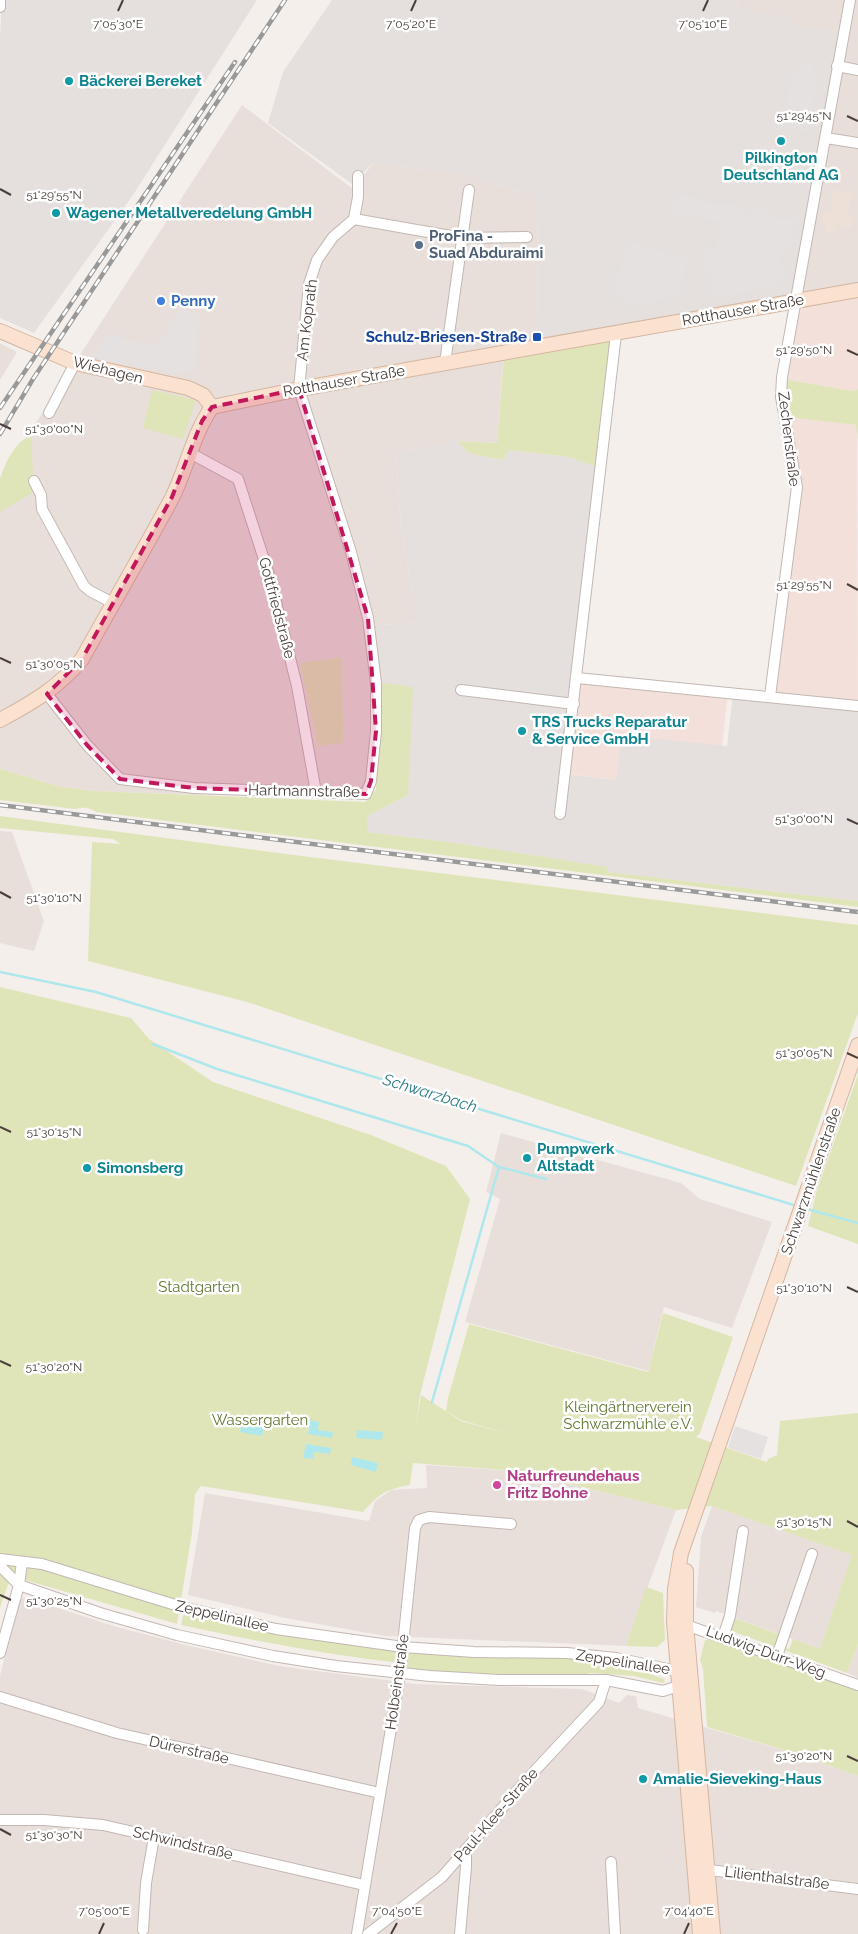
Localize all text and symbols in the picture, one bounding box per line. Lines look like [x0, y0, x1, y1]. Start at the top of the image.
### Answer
text: 7°05'30"E [93, 17, 143, 31]
text: 7°05'20"E [386, 17, 436, 31]
text: 7°05'10"E [679, 17, 727, 31]
place label: Bäckerei Bereket [79, 72, 202, 90]
marker: Bäckerei Bereket [63, 75, 75, 87]
text: 51°29'45"N [777, 109, 831, 123]
marker: Pilkington Deutschland AG [775, 135, 787, 147]
place label: Pilkington Deutschland AG [723, 149, 839, 184]
text: 51°29'55"N [26, 188, 82, 202]
place label: Wagener Metallveredelung GmbH [66, 204, 312, 222]
marker: Wagener Metallveredelung GmbH [50, 207, 62, 219]
place label: ProFina - Suad Abduraimi [429, 227, 543, 262]
marker: ProFina - Suad Abduraimi [413, 239, 425, 251]
street label: Am Koprath [293, 278, 321, 362]
street label: Rotthauser Straße [681, 290, 806, 330]
place label: Penny [171, 292, 216, 310]
marker: Penny [155, 295, 167, 307]
place label: Schulz-Briesen-Straße [366, 328, 527, 346]
marker: Schulz-Briesen-Straße [531, 331, 543, 343]
text: 51°29'50"N [776, 343, 832, 357]
street label: Wiehagen [71, 353, 145, 387]
street label: Rotthauser Straße [282, 361, 407, 401]
street label: Zechenstraße [774, 391, 804, 488]
text: 51°30'00"N [25, 422, 83, 436]
street label: Gottfriedstraße [255, 555, 299, 661]
text: 51°29'55"N [776, 578, 832, 592]
text: 51°30'05"N [25, 657, 83, 671]
place label: TRS Trucks Reparatur & Service GmbH [532, 713, 687, 748]
marker: TRS Trucks Reparatur & Service GmbH [516, 725, 528, 737]
street label: Hartmannstraße [248, 781, 360, 801]
text: 51°30'00"N [775, 812, 833, 826]
text: 51°30'10"N [26, 891, 82, 905]
text: 51°30'05"N [775, 1046, 833, 1060]
water label: Schwarzbach [380, 1069, 479, 1116]
street label: Schwarzmühlenstraße [777, 1105, 845, 1257]
text: 51°30'15"N [27, 1125, 81, 1139]
place label: Pumpwerk Altstadt [537, 1140, 615, 1175]
marker: Pumpwerk Altstadt [521, 1152, 533, 1164]
place label: Simonsberg [97, 1159, 183, 1177]
marker: Simonsberg [81, 1162, 93, 1174]
park label: Stadtgarten [158, 1278, 240, 1296]
text: 51°30'10"N [776, 1281, 832, 1295]
text: 51°30'20"N [26, 1360, 82, 1374]
park label: Kleingärtnerverein Schwarzmühle e.V. [563, 1398, 693, 1433]
park label: Wassergarten [212, 1411, 308, 1429]
place label: Naturfreundehaus Fritz Bohne [507, 1467, 639, 1502]
marker: Naturfreundehaus Fritz Bohne [491, 1479, 503, 1491]
text: 51°30'15"N [777, 1515, 831, 1529]
text: 51°30'25"N [26, 1594, 82, 1608]
street label: Zeppelinallee [174, 1597, 271, 1636]
street label: Ludwig-Dürr-Weg [704, 1622, 828, 1682]
street label: Holbeinstraße [381, 1633, 413, 1731]
street label: Zeppelinallee [574, 1646, 672, 1678]
street label: Dürerstraße [147, 1732, 231, 1768]
text: 51°30'20"N [776, 1749, 832, 1763]
street label: Paul-Klee-Straße [450, 1764, 542, 1866]
place label: Amalie-Sieveking-Haus [653, 1770, 822, 1788]
marker: Amalie-Sieveking-Haus [637, 1773, 649, 1785]
street label: Schwindstraße [131, 1823, 235, 1863]
text: 51°30'30"N [26, 1828, 82, 1842]
street label: Lilienthalstraße [723, 1863, 831, 1893]
text: 7°05'00"E [78, 1904, 130, 1918]
text: 7°04'50"E [372, 1904, 422, 1918]
text: 7°04'40"E [664, 1904, 714, 1918]

